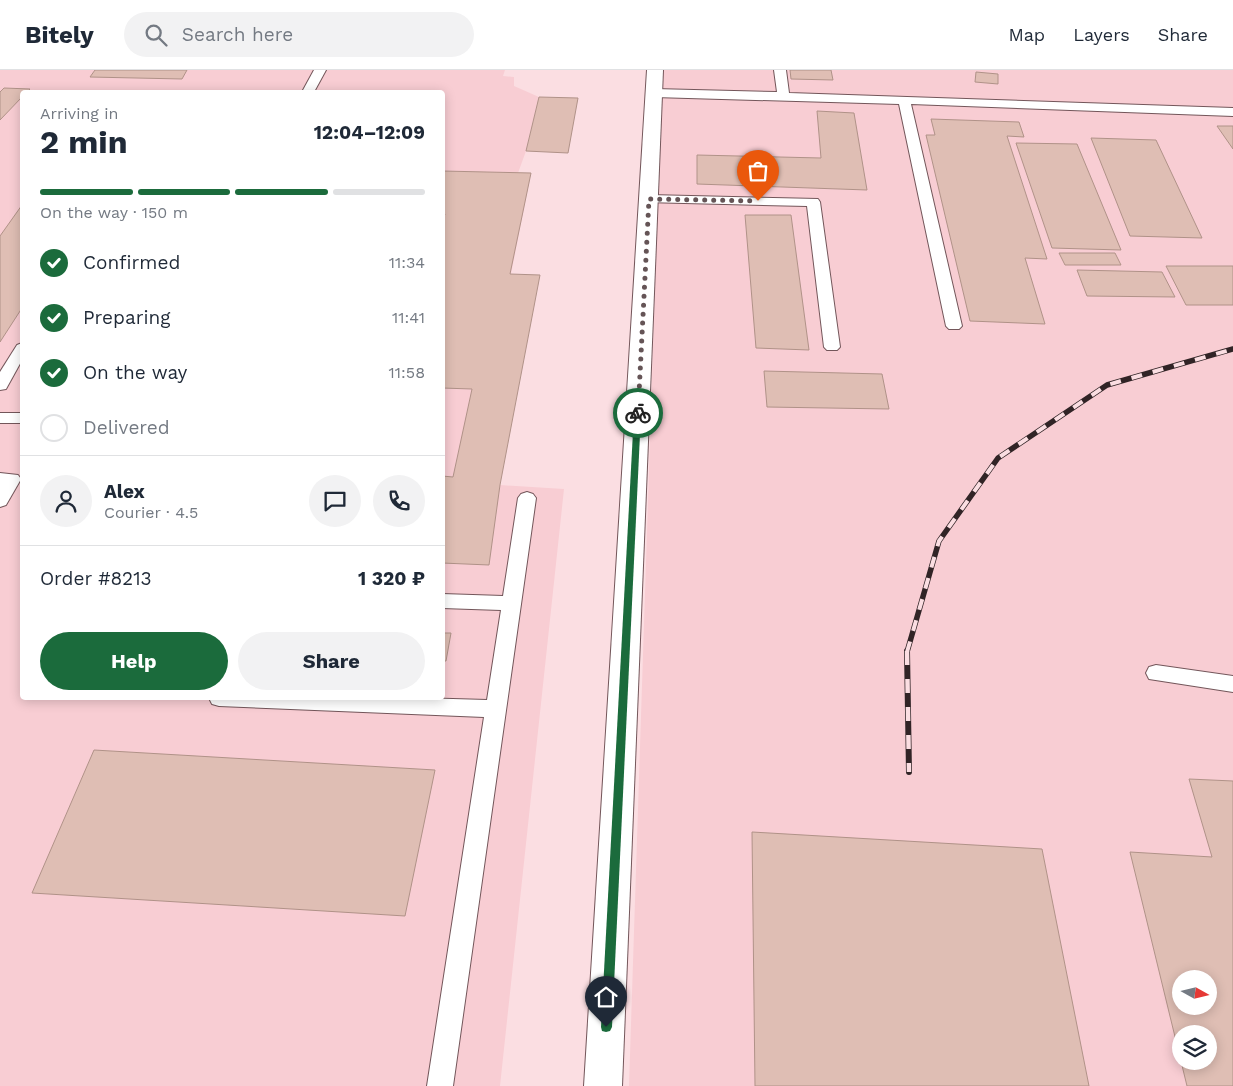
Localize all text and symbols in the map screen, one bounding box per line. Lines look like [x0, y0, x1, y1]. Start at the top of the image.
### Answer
search box [124, 12, 474, 57]
text: Bitely [25, 21, 94, 49]
icon: search [142, 21, 170, 49]
text: Search here [182, 23, 293, 46]
text: Map [1008, 24, 1045, 45]
text: Layers [1073, 24, 1130, 45]
text: Share [1158, 24, 1208, 45]
text: Arriving in [40, 104, 118, 123]
text: 12:04–12:09 [314, 121, 425, 144]
text: 2 min [40, 123, 128, 161]
pin [737, 150, 779, 201]
icon: bag [744, 157, 772, 185]
text: On the way · 150 m [40, 203, 188, 222]
icon: check [40, 249, 68, 277]
text: Confirmed [83, 251, 180, 274]
text: 11:34 [389, 253, 425, 272]
icon: check [40, 304, 68, 332]
text: Preparing [83, 306, 170, 329]
text: 11:41 [392, 308, 425, 327]
icon: check [40, 359, 68, 387]
text: On the way [83, 361, 187, 384]
text: 11:58 [389, 363, 425, 382]
courier [613, 388, 663, 438]
icon: bike [624, 399, 652, 427]
text: Delivered [83, 416, 170, 439]
button: person [40, 475, 92, 527]
button: chat [309, 475, 361, 527]
button: phone [373, 475, 425, 527]
text: Alex [104, 480, 145, 503]
text: Courier · 4.5 [104, 503, 198, 522]
text: Order #8213 [40, 567, 152, 590]
text: 1 320 ₽ [358, 567, 425, 590]
button: Help [40, 632, 228, 690]
button: Share [238, 632, 425, 690]
north arrow [1172, 970, 1218, 1015]
map controls [1172, 970, 1217, 1070]
pin [585, 976, 627, 1027]
icon: home [592, 983, 620, 1011]
button: layers [1172, 1025, 1217, 1070]

